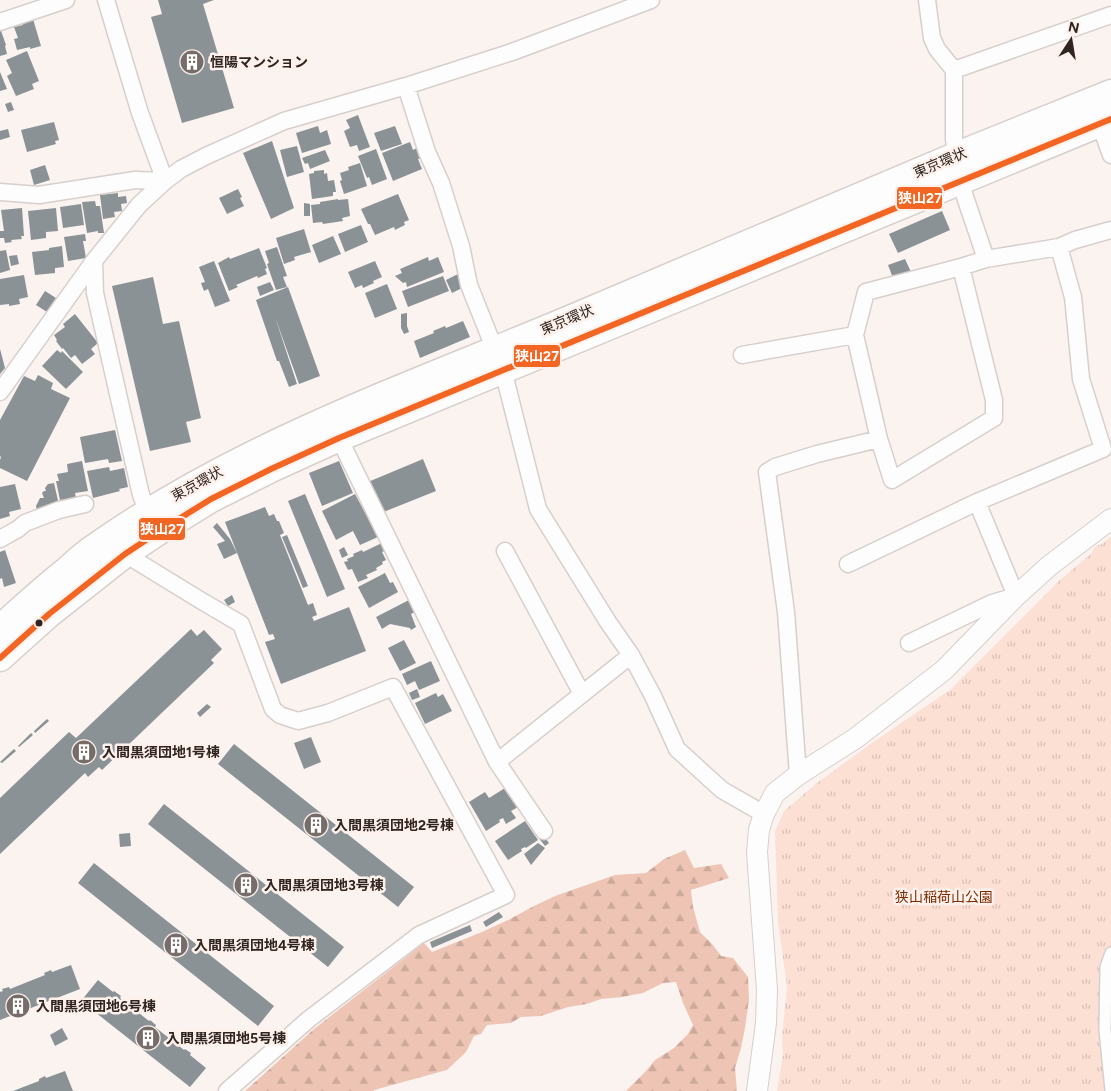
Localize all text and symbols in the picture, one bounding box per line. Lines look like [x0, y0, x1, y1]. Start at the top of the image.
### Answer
north arrow [1046, 15, 1096, 65]
text: N [1067, 18, 1081, 37]
building icon: 恒陽マンション [179, 49, 205, 75]
place label: 恒陽マンション [210, 54, 308, 71]
street label: 東京環状 [911, 144, 969, 182]
line badge: 狭山27 [896, 186, 943, 210]
text: 狭山27 [898, 190, 942, 207]
street label: 東京環状 [538, 301, 596, 339]
line badge: 狭山27 [513, 344, 561, 368]
text: 狭山27 [515, 348, 559, 365]
street label: 東京環状 [168, 463, 226, 505]
line badge: 狭山27 [138, 517, 186, 541]
text: 狭山27 [140, 521, 184, 538]
unlabelled marker [34, 618, 44, 628]
building icon: 入間黒須団地1号棟 [71, 739, 97, 765]
place label: 入間黒須団地1号棟 [102, 744, 220, 761]
building icon: 入間黒須団地2号棟 [303, 812, 329, 838]
place label: 入間黒須団地2号棟 [334, 817, 454, 834]
building icon: 入間黒須団地3号棟 [233, 872, 259, 898]
place label: 入間黒須団地3号棟 [264, 877, 384, 894]
park label: 狭山稲荷山公園 [895, 889, 993, 906]
building icon: 入間黒須団地4号棟 [163, 932, 189, 958]
place label: 入間黒須団地4号棟 [194, 937, 315, 954]
building icon: 入間黒須団地6号棟 [5, 993, 31, 1019]
place label: 入間黒須団地6号棟 [36, 998, 156, 1015]
building icon: 入間黒須団地5号棟 [135, 1025, 161, 1051]
place label: 入間黒須団地5号棟 [166, 1030, 286, 1047]

